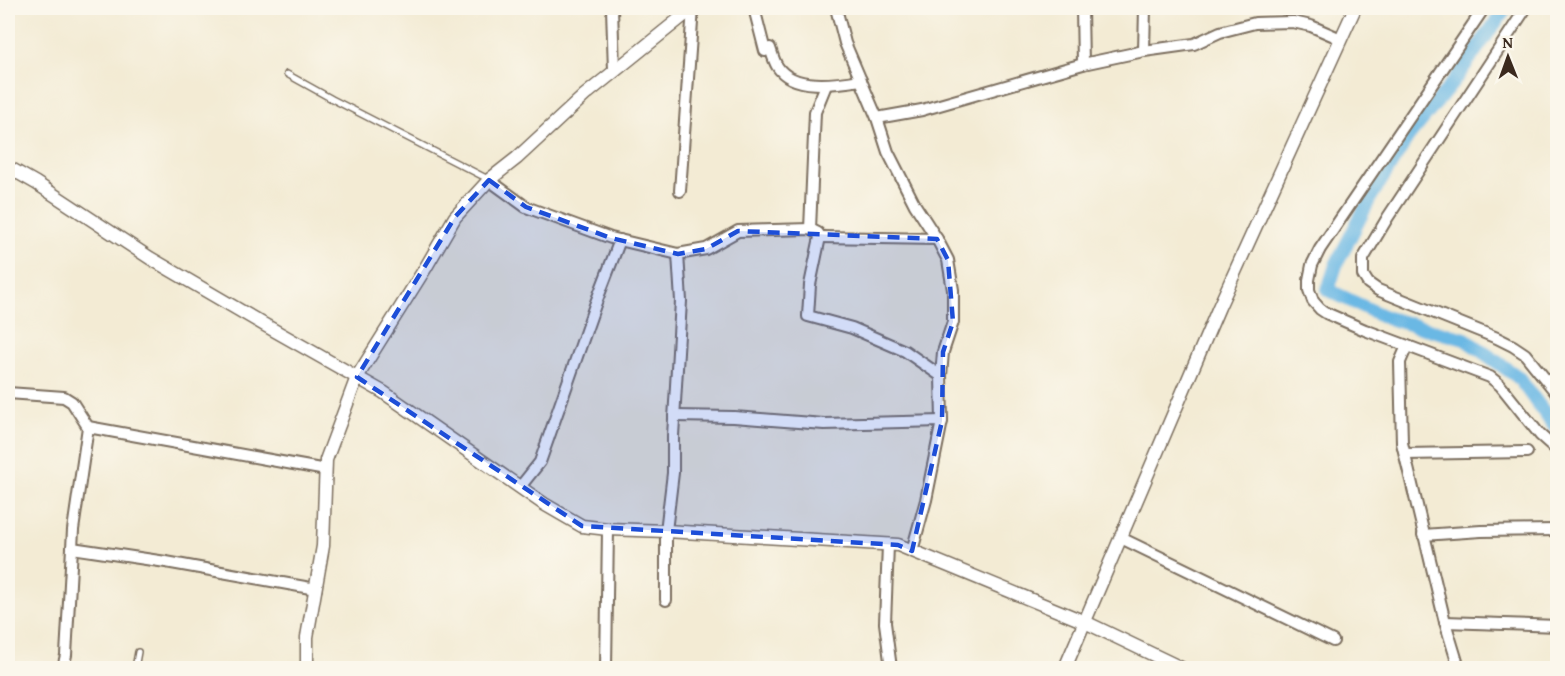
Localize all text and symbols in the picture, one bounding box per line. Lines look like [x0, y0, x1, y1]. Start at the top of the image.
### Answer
north arrow [1478, 27, 1538, 87]
text: N [1502, 30, 1514, 54]

